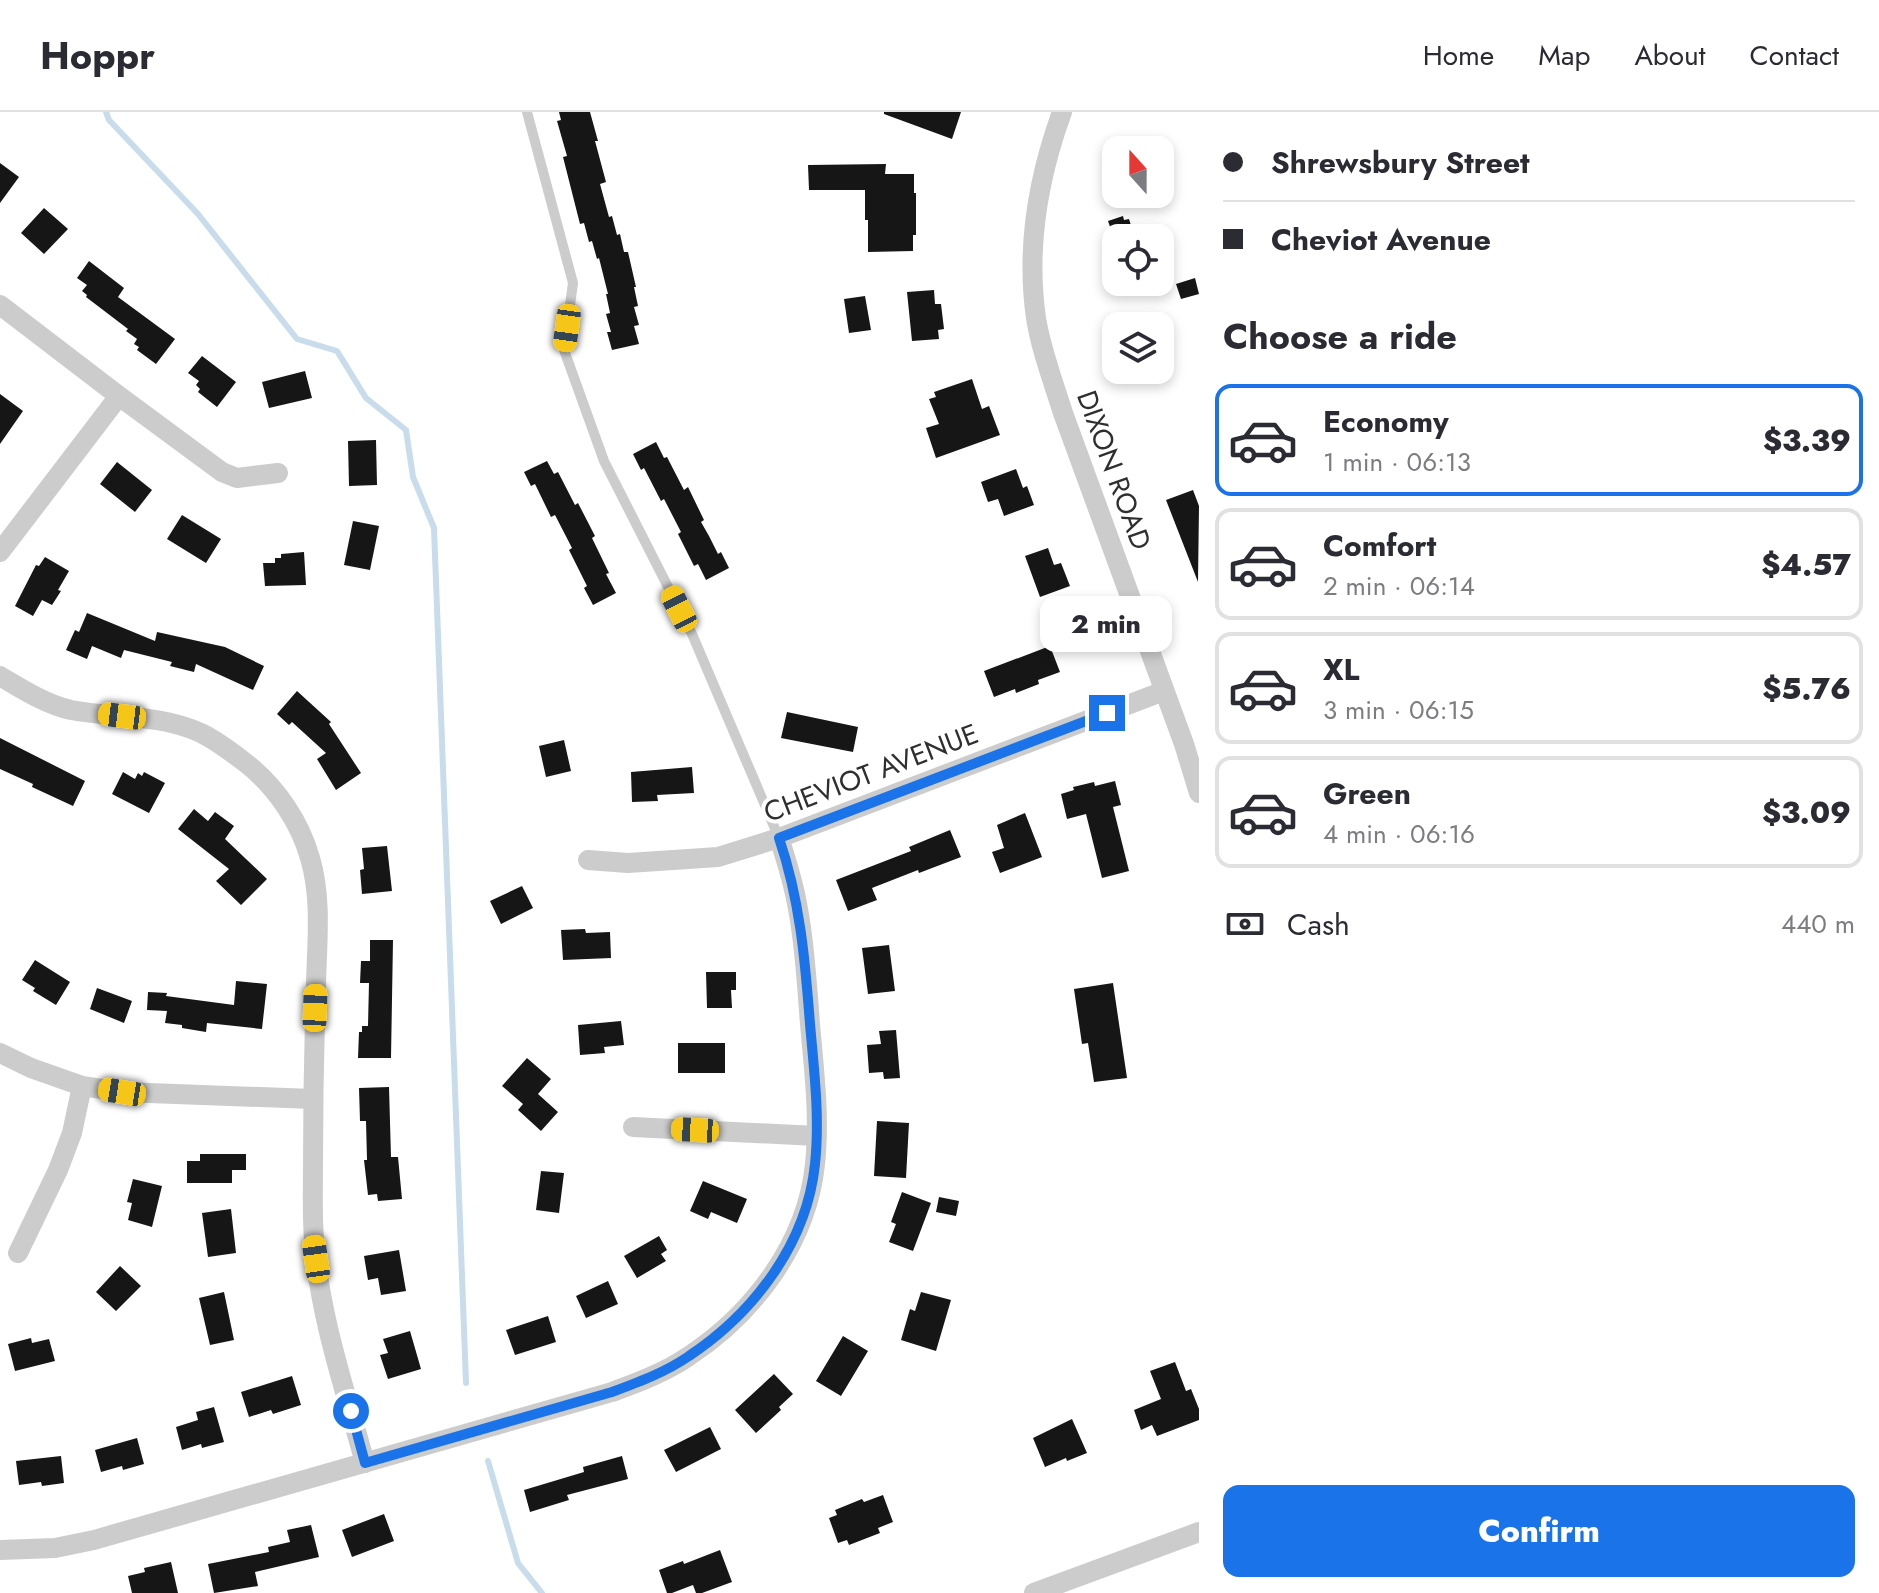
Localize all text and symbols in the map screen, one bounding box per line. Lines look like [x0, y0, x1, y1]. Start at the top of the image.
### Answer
text: Hoppr [40, 28, 155, 83]
text: Home [1423, 35, 1494, 76]
text: Map [1538, 35, 1590, 76]
text: About [1634, 35, 1706, 76]
text: Contact [1750, 35, 1839, 76]
north arrow [1102, 136, 1174, 208]
map controls [1102, 136, 1174, 384]
text: Shrewsbury Street [1271, 141, 1530, 184]
text: Cheviot Avenue [1271, 218, 1491, 261]
button: locate [1102, 224, 1174, 296]
car [552, 303, 582, 353]
text: Choose a ride [1223, 310, 1457, 362]
button: layers [1102, 312, 1174, 384]
street label: DIXON ROAD [1066, 385, 1162, 555]
text: Economy [1323, 400, 1449, 443]
icon: car [1227, 404, 1299, 476]
text: $3.39 [1763, 419, 1851, 462]
text: 1 min · 06:13 [1323, 443, 1471, 481]
text: Comfort [1323, 524, 1436, 567]
icon: car [1227, 528, 1299, 600]
text: $4.57 [1761, 543, 1851, 586]
text: 2 min · 06:14 [1323, 567, 1475, 605]
car [657, 582, 701, 636]
callout: 2 min [1041, 597, 1173, 653]
text: 2 min [1071, 605, 1141, 643]
text: XL [1323, 648, 1359, 691]
icon: car [1227, 652, 1299, 724]
text: $5.76 [1762, 667, 1851, 710]
text: 3 min · 06:15 [1323, 691, 1474, 729]
route end [1089, 695, 1125, 731]
car [97, 701, 147, 731]
street label: CHEVIOT AVENUE [758, 713, 984, 833]
text: Green [1323, 772, 1411, 815]
icon: car [1227, 776, 1299, 848]
text: $3.09 [1762, 791, 1851, 834]
text: 4 min · 06:16 [1323, 815, 1475, 853]
icon: cash [1223, 902, 1267, 946]
text: Cash [1287, 903, 1350, 946]
text: 440 m [1781, 905, 1855, 943]
car [302, 984, 328, 1032]
car [96, 1076, 148, 1108]
car [670, 1117, 720, 1143]
car [301, 1234, 331, 1284]
route start [333, 1393, 369, 1429]
button: Confirm [1223, 1485, 1855, 1577]

